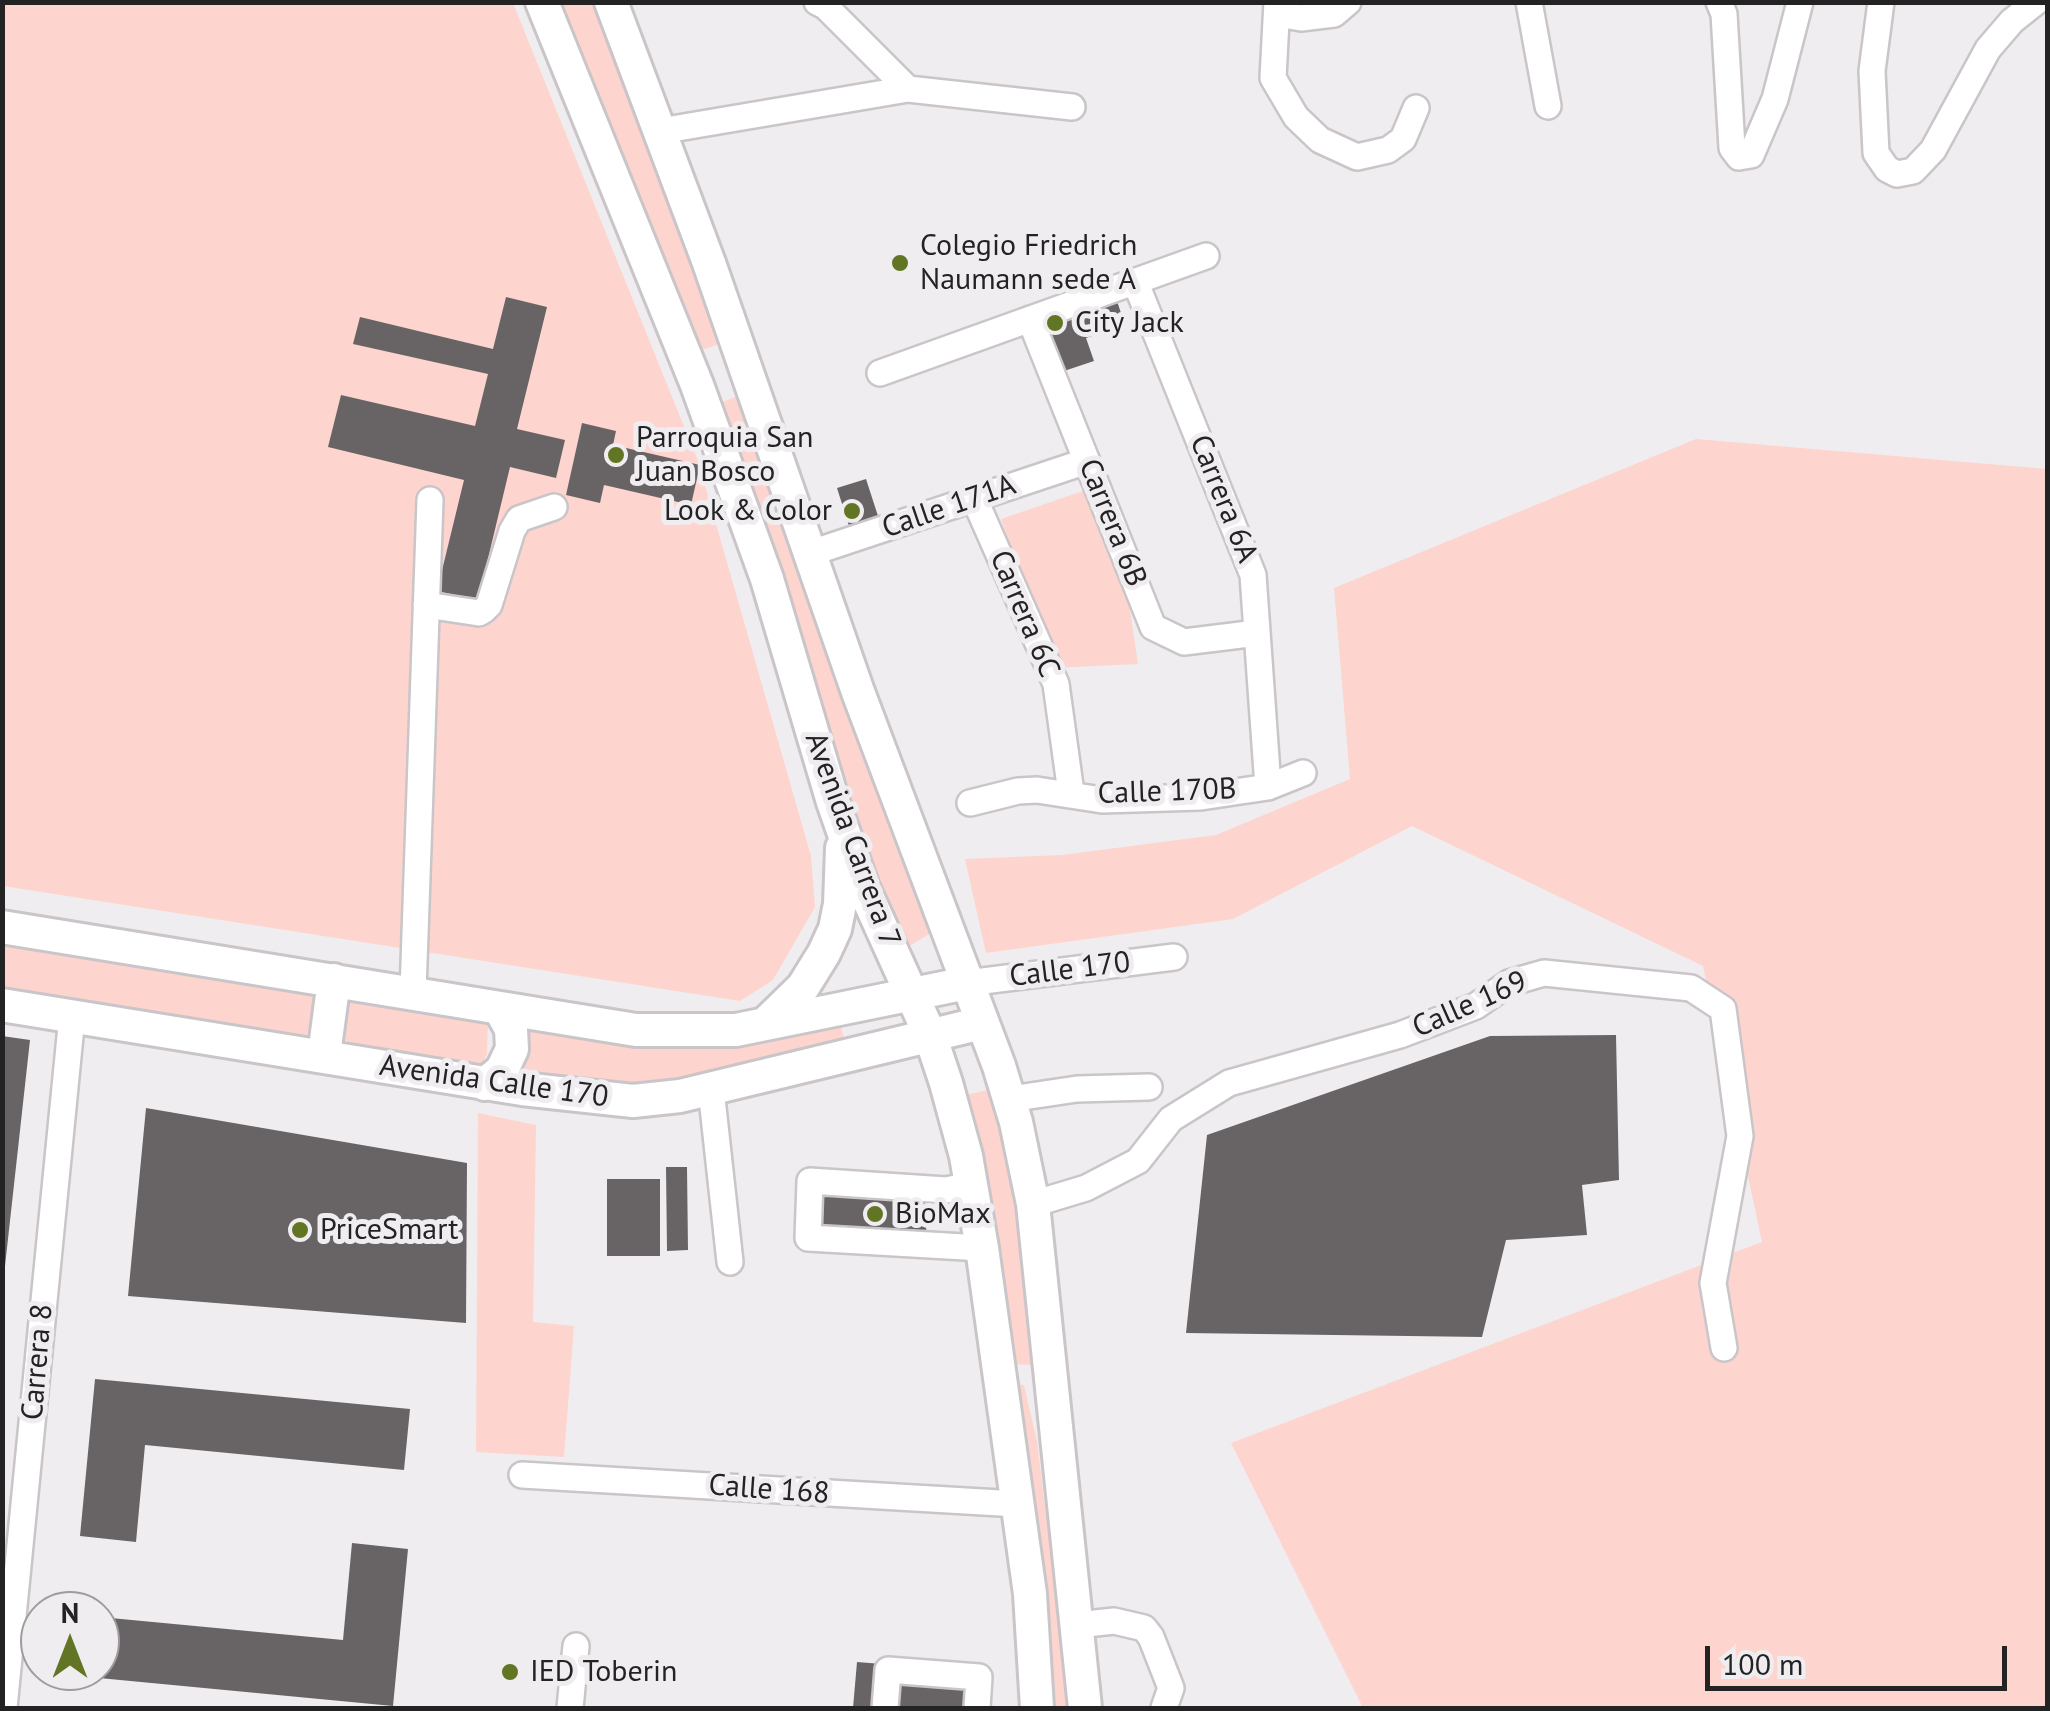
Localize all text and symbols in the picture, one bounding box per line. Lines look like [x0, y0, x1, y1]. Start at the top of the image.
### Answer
place label: Colegio Friedrich Naumann sede A [920, 228, 1137, 298]
marker: Colegio Friedrich Naumann sede A [889, 252, 911, 274]
place label: City Jack [1075, 305, 1184, 341]
marker: City Jack [1044, 312, 1066, 334]
place label: Parroquia San Juan Bosco [636, 420, 814, 490]
street label: Carrera 6A [1181, 430, 1265, 568]
marker: Parroquia San Juan Bosco [605, 444, 627, 466]
street label: Carrera 6B [1070, 454, 1154, 592]
street label: Calle 171A [877, 467, 1021, 547]
place label: Look & Color [664, 493, 832, 529]
marker: Look & Color [841, 500, 863, 522]
street label: Carrera 6C [981, 545, 1067, 683]
street label: Avenida Carrera 7 [796, 728, 908, 952]
street label: Calle 170B [1097, 772, 1237, 812]
street label: Calle 170 [1008, 945, 1132, 995]
street label: Calle 169 [1407, 964, 1533, 1046]
street label: Avenida Calle 170 [377, 1048, 611, 1116]
place label: BioMax [895, 1196, 991, 1232]
marker: BioMax [864, 1203, 886, 1225]
place label: PriceSmart [320, 1212, 458, 1248]
marker: PriceSmart [289, 1219, 311, 1241]
street label: Carrera 8 [15, 1302, 61, 1422]
street label: Calle 168 [707, 1468, 831, 1512]
north arrow [20, 1591, 120, 1691]
text: N [61, 1594, 79, 1631]
scale bar [1710, 1626, 2012, 1688]
text: 100 m [1722, 1644, 1803, 1683]
place label: IED Toberin [530, 1654, 677, 1690]
marker: IED Toberin [499, 1661, 521, 1683]

